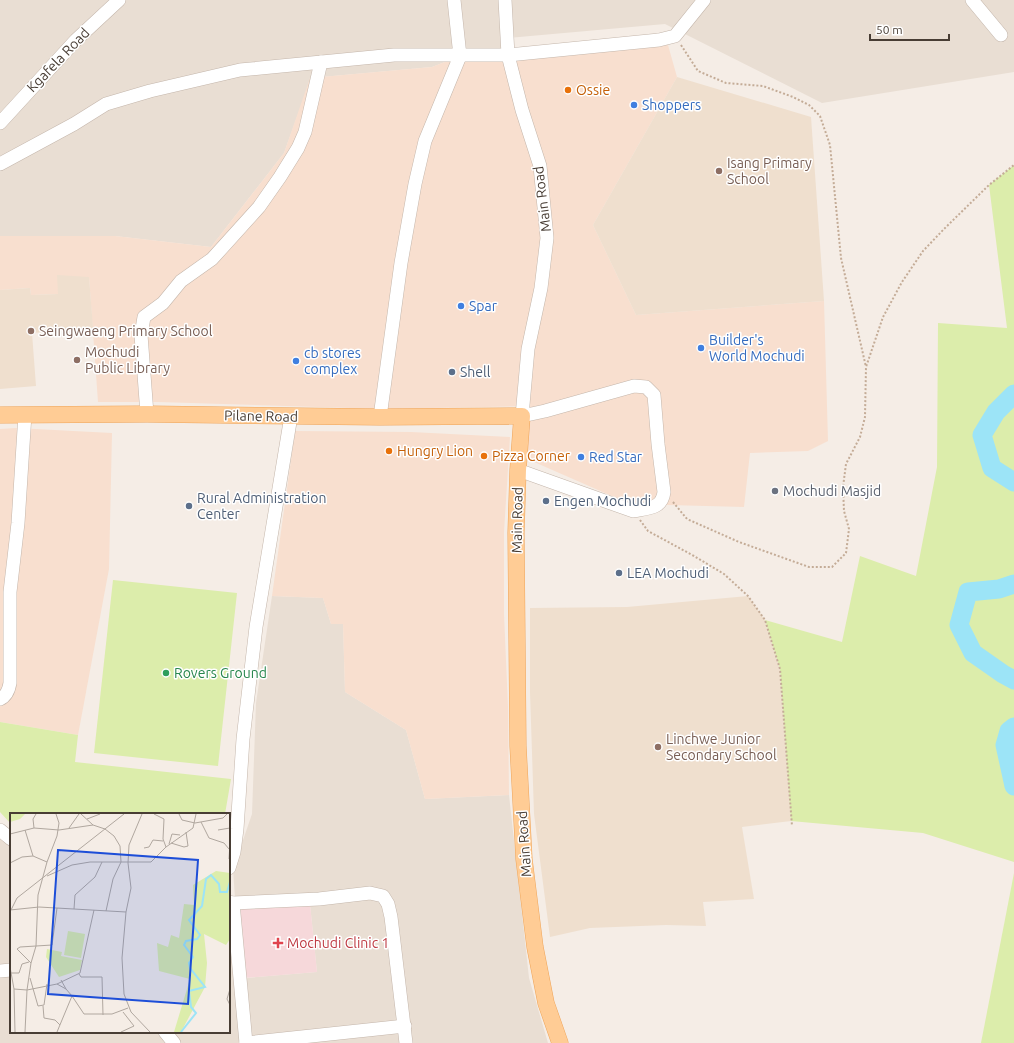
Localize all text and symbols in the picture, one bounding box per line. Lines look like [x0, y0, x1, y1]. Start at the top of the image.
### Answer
scale bar [870, 16, 949, 42]
text: 50 m [876, 23, 903, 36]
street label: Kgafela Road [23, 25, 93, 95]
place label: Ossie [576, 82, 610, 98]
marker: Ossie [563, 85, 573, 95]
place label: Shoppers [642, 97, 701, 113]
marker: Shoppers [629, 100, 639, 110]
place label: Isang Primary School [727, 155, 812, 187]
street label: Main Road [530, 165, 554, 233]
marker: Isang Primary School [714, 166, 724, 176]
place label: Spar [469, 298, 498, 314]
marker: Spar [456, 301, 466, 311]
place label: Seingwaeng Primary School [39, 323, 213, 339]
marker: Seingwaeng Primary School [26, 326, 36, 336]
place label: Builder's World Mochudi [709, 332, 805, 364]
marker: Builder's World Mochudi [696, 343, 706, 353]
place label: Mochudi Public Library [85, 344, 170, 376]
place label: cb stores complex [304, 345, 361, 377]
marker: Mochudi Public Library [72, 355, 82, 365]
marker: cb stores complex [291, 356, 301, 366]
place label: Shell [460, 364, 491, 380]
marker: Shell [447, 367, 457, 377]
street label: Pilane Road [224, 407, 298, 425]
place label: Hungry Lion [397, 443, 473, 459]
marker: Hungry Lion [384, 446, 394, 456]
place label: Pizza Corner [492, 448, 571, 464]
place label: Red Star [589, 449, 643, 465]
marker: Pizza Corner [479, 451, 489, 461]
marker: Red Star [576, 452, 586, 462]
place label: Mochudi Masjid [783, 483, 881, 499]
marker: Mochudi Masjid [770, 486, 780, 496]
street label: Main Road [508, 487, 526, 553]
place label: Rural Administration Center [197, 490, 326, 522]
place label: Engen Mochudi [554, 493, 651, 509]
marker: Engen Mochudi [541, 496, 551, 506]
marker: Rural Administration Center [184, 501, 194, 511]
place label: LEA Mochudi [627, 565, 709, 581]
marker: LEA Mochudi [614, 568, 624, 578]
place label: Rovers Ground [174, 665, 267, 681]
marker: Rovers Ground [161, 668, 171, 678]
place label: Linchwe Junior Secondary School [666, 731, 777, 763]
marker: Linchwe Junior Secondary School [653, 742, 663, 752]
street label: Main Road [514, 810, 534, 878]
inset map [10, 813, 230, 1033]
place label: Mochudi Clinic 1 [287, 935, 389, 951]
marker: Mochudi Clinic 1 [272, 937, 284, 949]

